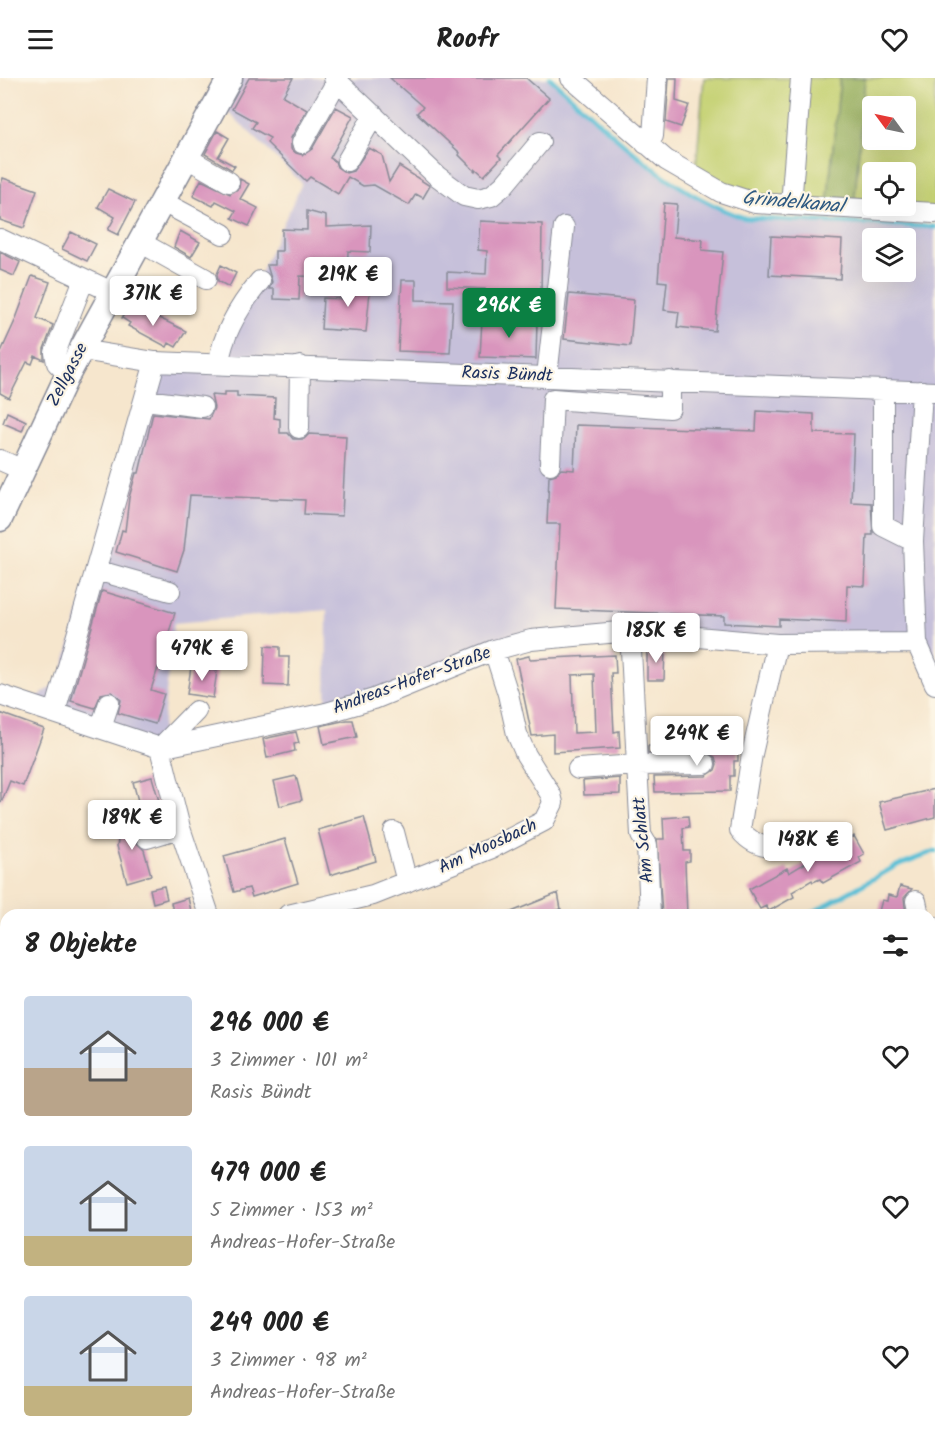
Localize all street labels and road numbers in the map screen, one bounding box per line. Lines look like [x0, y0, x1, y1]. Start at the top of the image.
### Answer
street label: Zellgasse [40, 338, 96, 412]
street label: Rasis Bündt [461, 359, 554, 391]
street label: Andreas-Hofer-Straße [329, 639, 495, 723]
street label: Am Schlatt [625, 794, 663, 885]
street label: Am Moosbach [434, 811, 542, 883]

